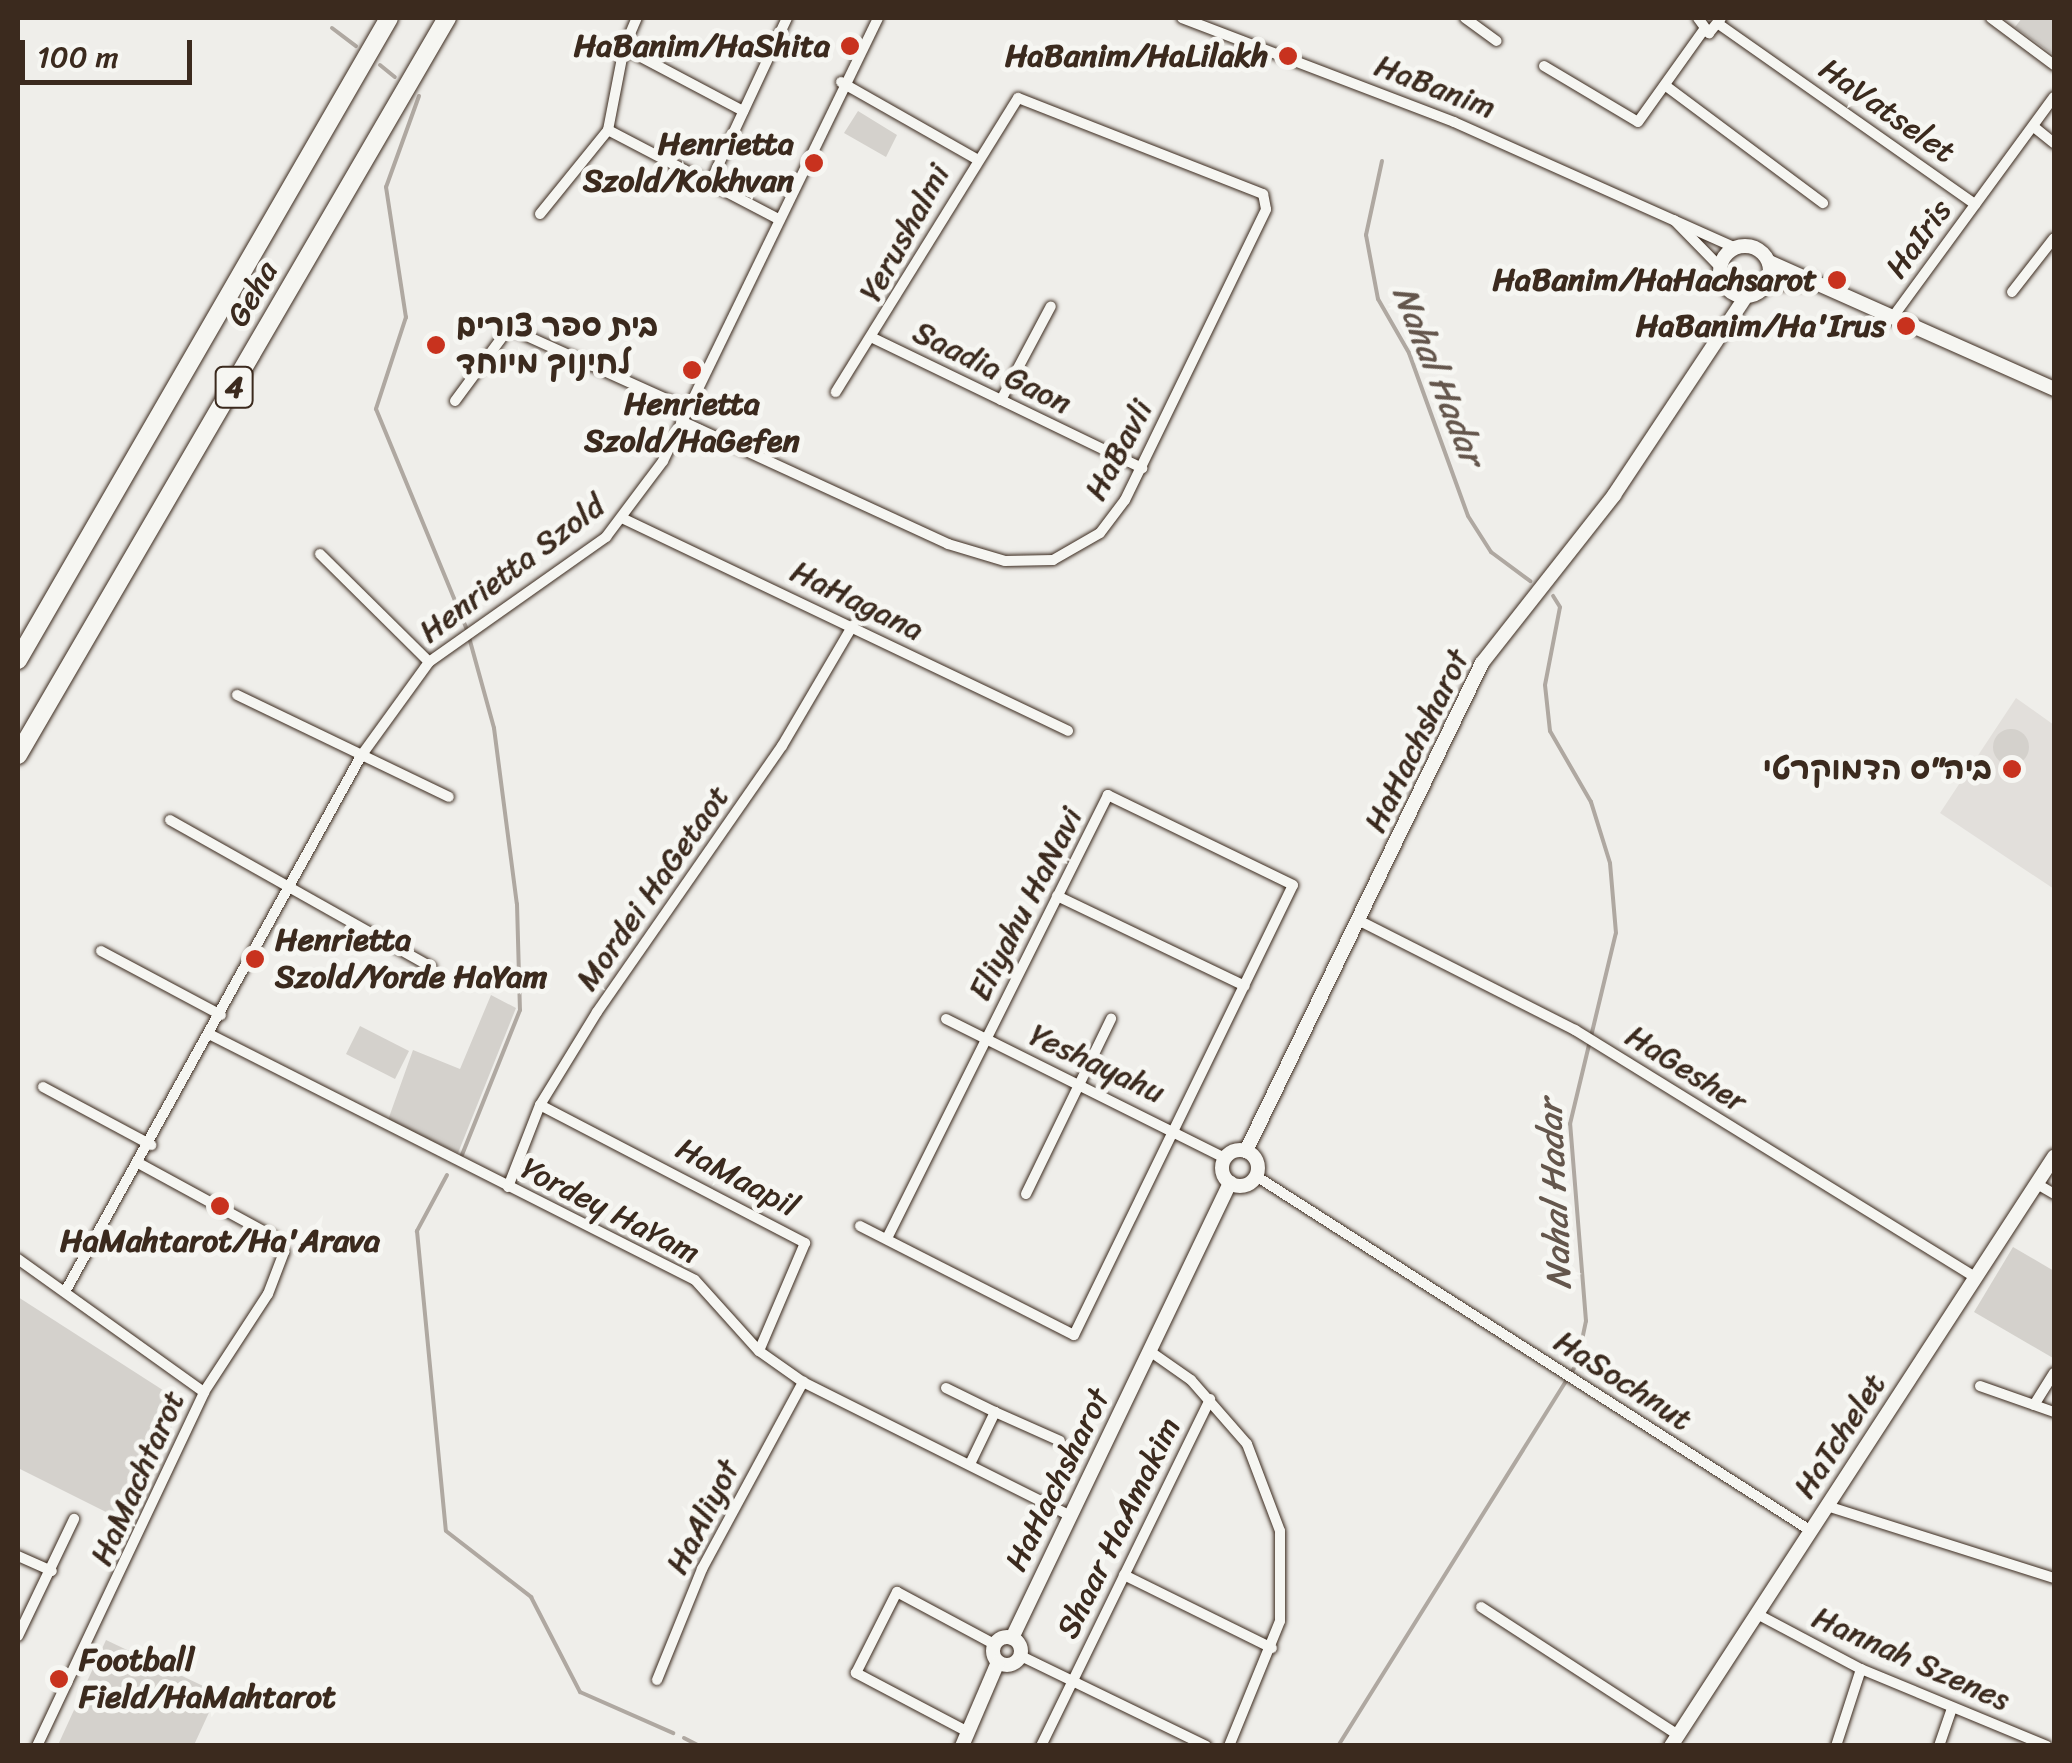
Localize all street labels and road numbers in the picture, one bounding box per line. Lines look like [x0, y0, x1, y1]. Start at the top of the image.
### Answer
street label: HaBanim [1369, 47, 1501, 127]
street label: HaVatselet [1811, 50, 1963, 172]
street label: Yerushalmi [852, 158, 958, 308]
street label: HaIris [1878, 192, 1960, 286]
street label: Geha [219, 254, 287, 334]
street label: Saadia Gaon [906, 313, 1078, 423]
road number: 4 [214, 362, 254, 412]
street label: HaBavli [1077, 393, 1161, 507]
street label: Henrietta Szold [412, 487, 612, 651]
street label: HaHagana [784, 552, 930, 650]
street label: HaHachsharot [1356, 643, 1478, 839]
street label: Mordei HaGetaot [568, 778, 738, 998]
street label: Eliyahu HaNavi [961, 801, 1091, 1007]
street label: Yeshayahu [1023, 1016, 1171, 1112]
street label: HaGesher [1619, 1017, 1753, 1121]
street label: HaMaapil [669, 1130, 805, 1226]
street label: Yordey HaYam [514, 1150, 706, 1272]
street label: HaSochnut [1547, 1322, 1699, 1440]
street label: HaTchelet [1786, 1367, 1894, 1505]
street label: HaHachsharot [997, 1382, 1119, 1578]
street label: HaMachtarot [82, 1385, 194, 1571]
street label: Shaar HaAmakim [1049, 1411, 1189, 1645]
street label: HaAliyot [658, 1453, 748, 1581]
street label: Hannah Szenes [1806, 1598, 2016, 1720]

